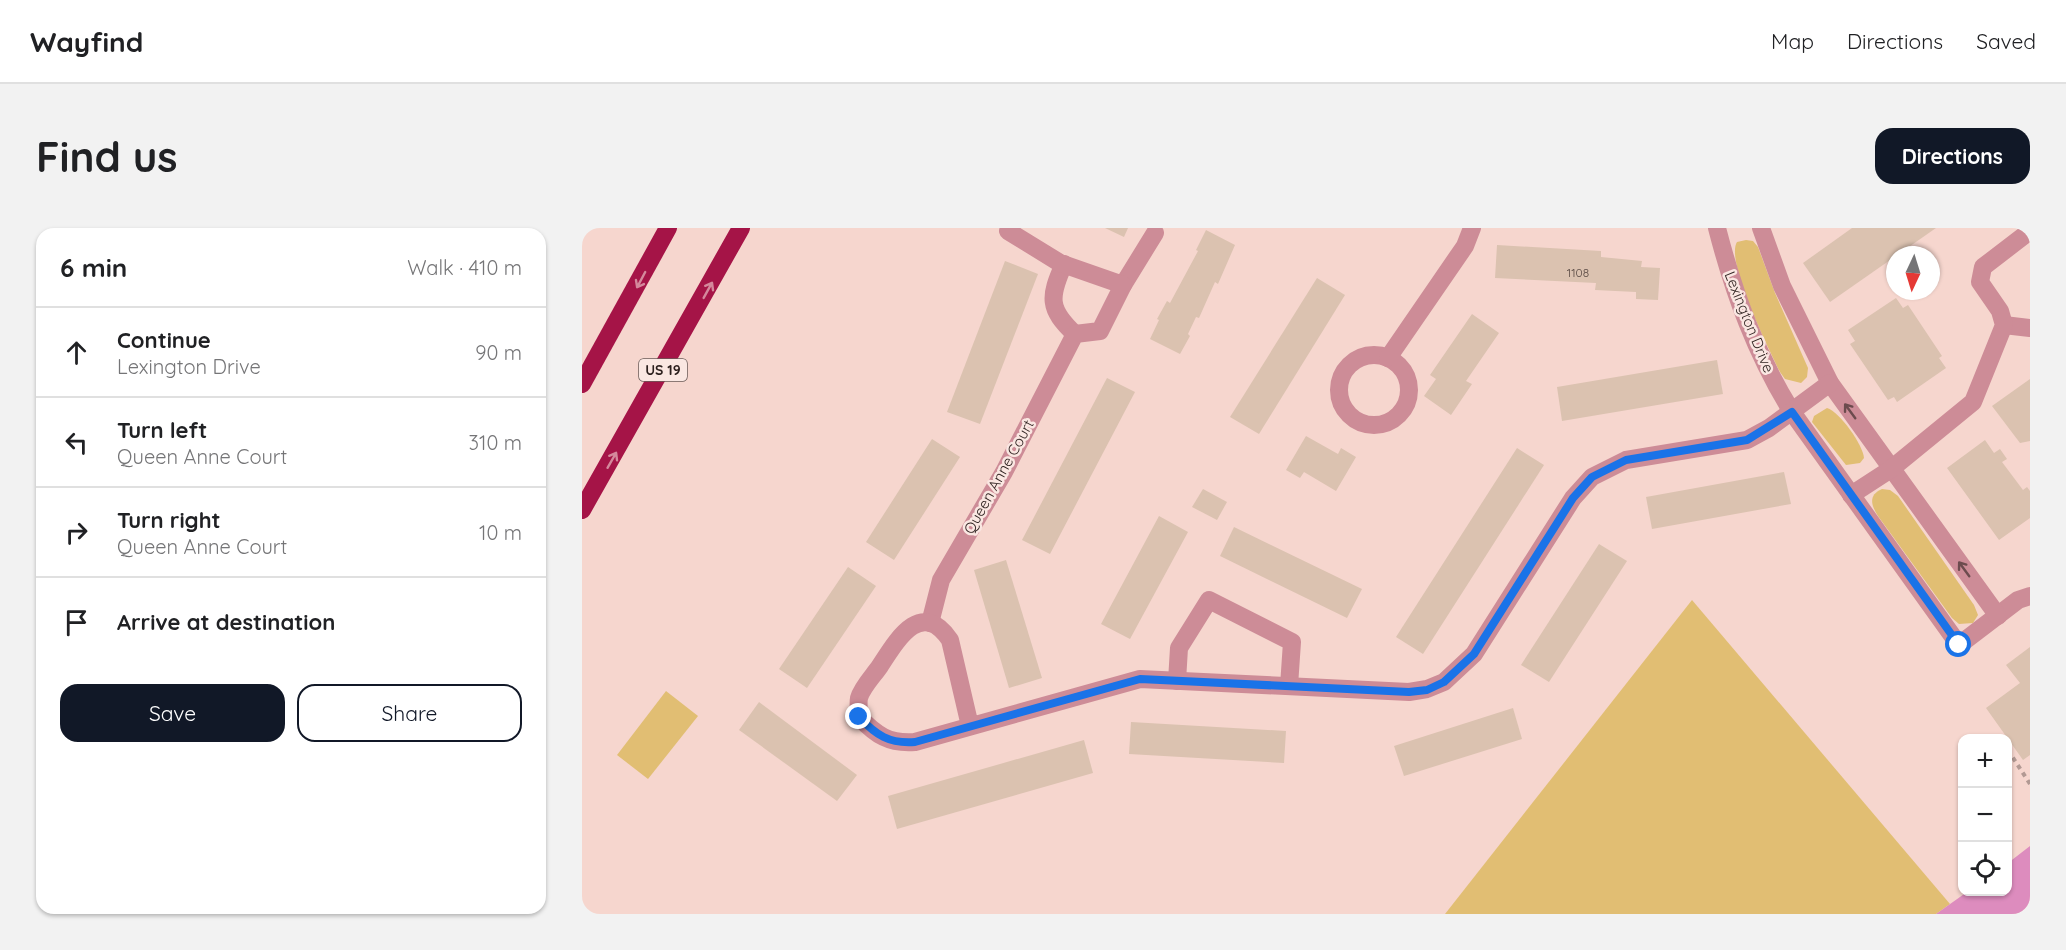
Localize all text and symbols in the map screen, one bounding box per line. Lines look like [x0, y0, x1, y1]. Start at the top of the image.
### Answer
text: Wayfind [30, 24, 143, 59]
text: Map [1771, 28, 1814, 54]
text: Directions [1847, 28, 1943, 54]
text: Saved [1976, 28, 2036, 54]
button: Directions [1875, 128, 2030, 184]
text: Find us [36, 130, 178, 183]
north arrow [1886, 246, 1940, 300]
text: 6 min [60, 251, 127, 284]
text: Walk · 410 m [407, 255, 522, 280]
house number: 1108 [1567, 265, 1589, 280]
street label: Lexington Drive [1720, 268, 1778, 375]
one-way arrow [635, 270, 646, 288]
one-way arrow [702, 282, 714, 299]
text: Continue [117, 326, 211, 354]
icon: ahead [60, 336, 93, 369]
text: 90 m [475, 340, 522, 365]
text: Lexington Drive [117, 354, 261, 379]
road number: US 19 [639, 359, 687, 381]
one-way arrow [1844, 404, 1856, 420]
text: Turn left [117, 416, 207, 444]
street label: Queen Anne Court [959, 416, 1038, 537]
icon: left [60, 426, 93, 459]
text: 310 m [469, 430, 522, 455]
text: Queen Anne Court [117, 444, 287, 469]
one-way arrow [606, 452, 618, 469]
text: Turn right [117, 506, 221, 534]
icon: right [60, 516, 93, 549]
text: 10 m [479, 520, 522, 545]
text: Queen Anne Court [117, 534, 287, 559]
one-way arrow [1958, 562, 1970, 578]
icon: arrive [60, 606, 93, 639]
text: Arrive at destination [117, 608, 335, 636]
route start [1945, 631, 1971, 657]
button: Save [60, 684, 285, 742]
button: Share [297, 684, 522, 742]
route end [845, 703, 871, 729]
map controls [1958, 734, 2012, 896]
button: + [1958, 734, 2012, 788]
button: − [1958, 788, 2012, 842]
button: locate [1958, 842, 2012, 896]

